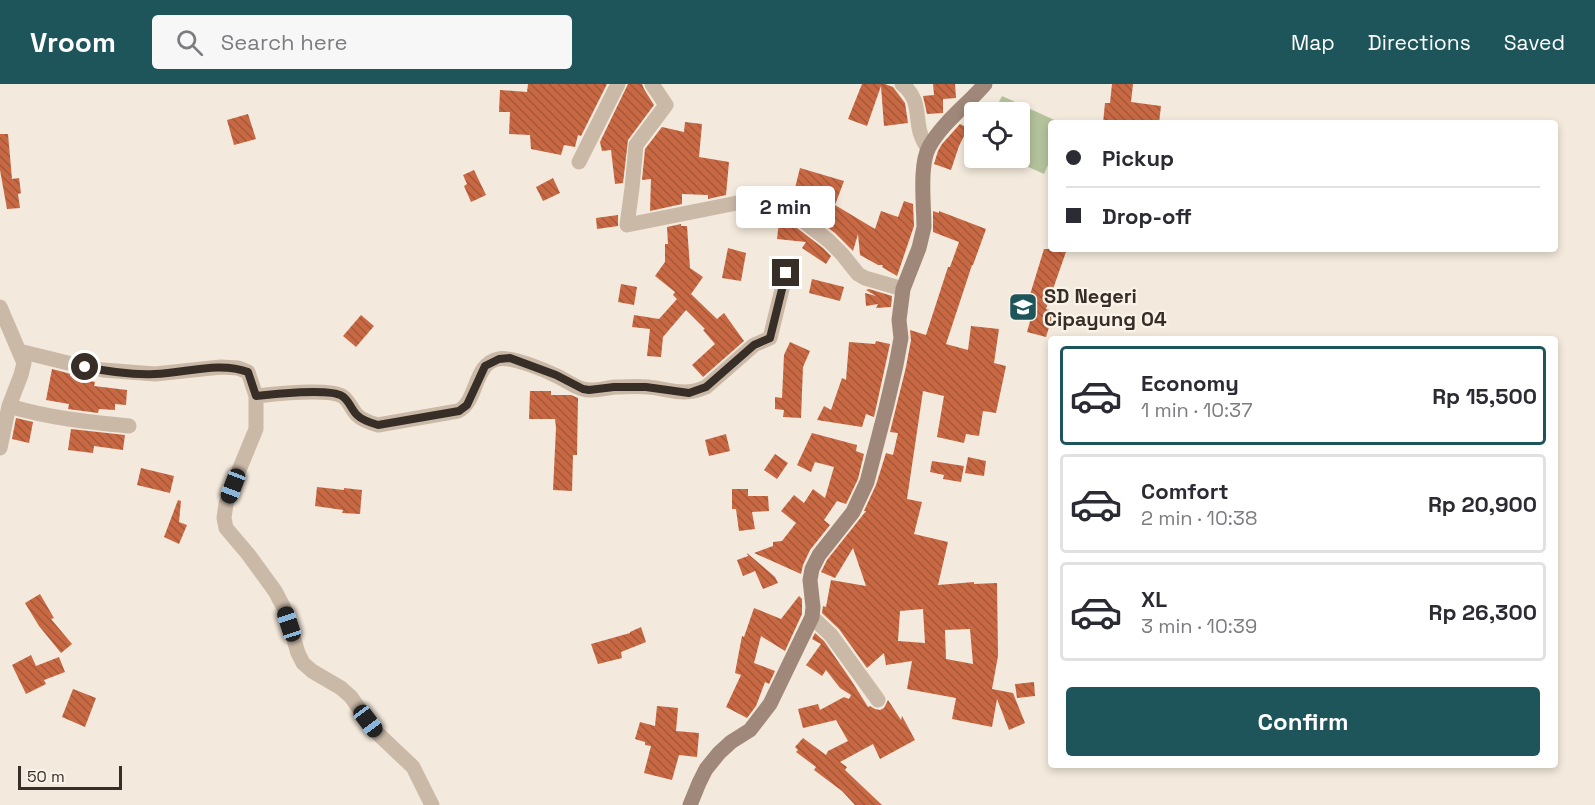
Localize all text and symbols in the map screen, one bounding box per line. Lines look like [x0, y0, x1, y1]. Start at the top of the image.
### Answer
search box [152, 15, 572, 69]
text: Vroom [30, 24, 116, 60]
icon: search [173, 26, 206, 59]
text: Search here [221, 28, 348, 56]
text: Map [1291, 29, 1335, 56]
text: Directions [1368, 29, 1471, 56]
text: Saved [1504, 29, 1565, 56]
map controls [964, 102, 1030, 168]
button: locate [964, 102, 1030, 168]
text: Pickup [1102, 144, 1174, 172]
callout: 2 min [736, 186, 836, 228]
text: 2 min [760, 194, 811, 220]
text: Drop-off [1102, 202, 1192, 230]
route end [772, 259, 799, 286]
place label: SD Negeri Cipayung 04 [1044, 283, 1167, 332]
school or university icon: SD Negeri Cipayung 04 [1007, 291, 1039, 323]
route start [71, 353, 98, 380]
icon: car [1069, 369, 1123, 423]
text: Economy [1141, 369, 1239, 397]
text: Rp 15,500 [1432, 382, 1537, 410]
text: 1 min · 10:37 [1141, 397, 1252, 423]
car [218, 466, 248, 506]
icon: car [1069, 477, 1123, 531]
text: Comfort [1141, 477, 1229, 505]
text: Rp 20,900 [1428, 490, 1537, 518]
text: 2 min · 10:38 [1141, 505, 1257, 531]
icon: car [1069, 585, 1123, 639]
text: XL [1141, 585, 1167, 613]
text: Rp 26,300 [1428, 598, 1537, 626]
car [275, 604, 303, 644]
text: 3 min · 10:39 [1141, 613, 1257, 639]
button: Confirm [1066, 687, 1540, 756]
car [350, 701, 386, 741]
scale bar [18, 763, 122, 790]
text: 50 m [27, 766, 65, 787]

